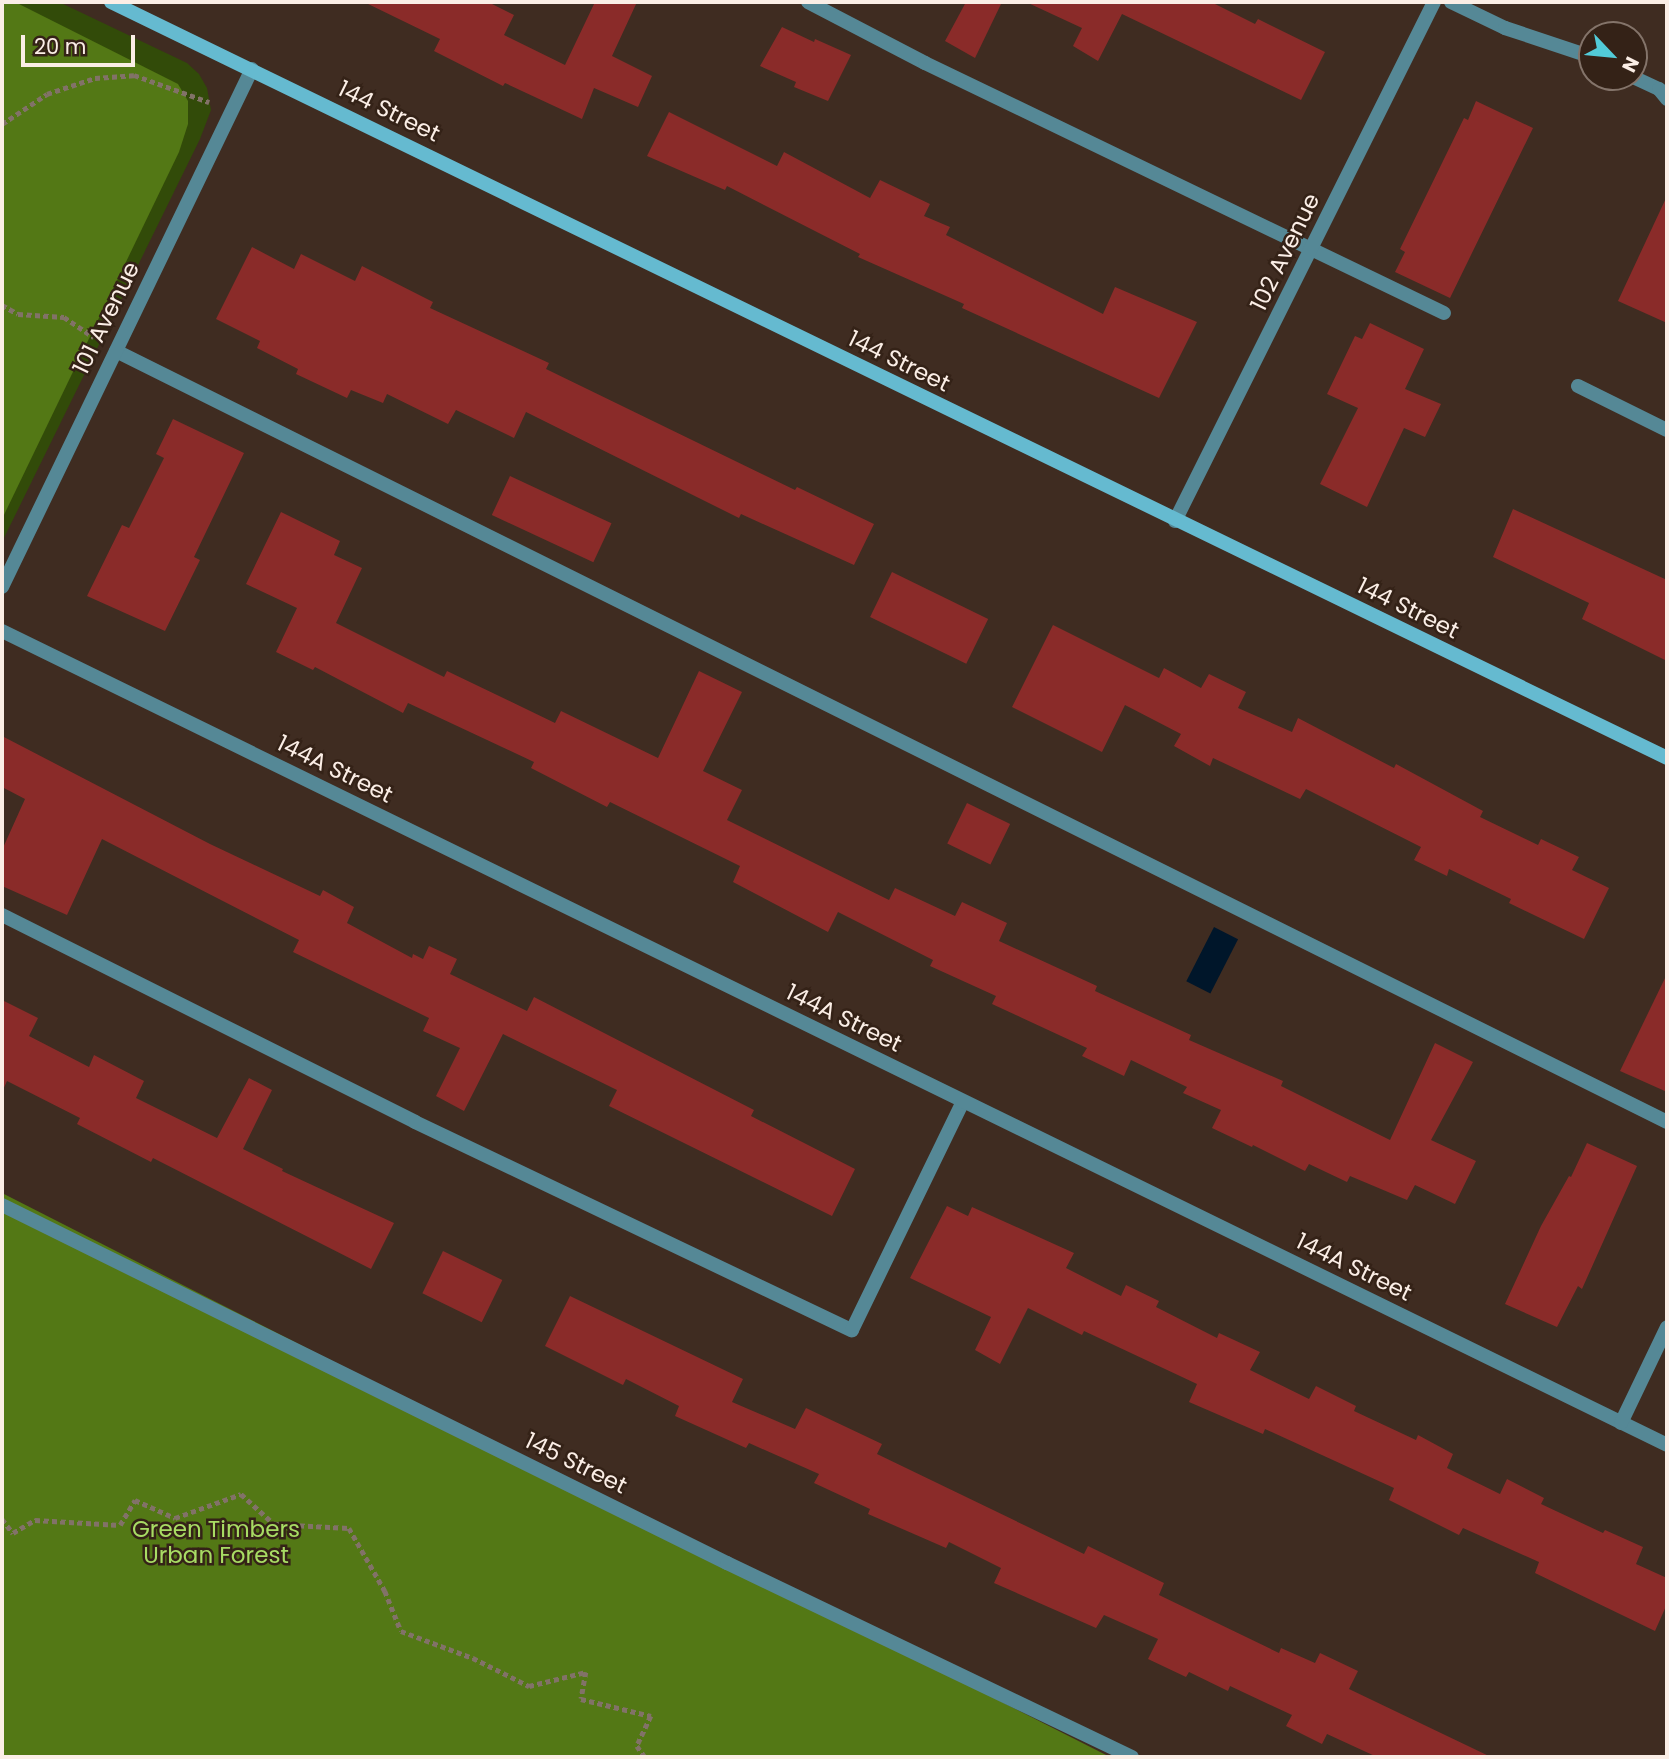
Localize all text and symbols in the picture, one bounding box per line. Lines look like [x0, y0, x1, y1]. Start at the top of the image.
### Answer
scale bar [24, 21, 138, 65]
north arrow [1578, 21, 1648, 91]
text: 20 m [34, 32, 87, 61]
text: N [1615, 52, 1646, 77]
street label: 144 Street [334, 75, 444, 147]
street label: 102 Avenue [1245, 189, 1325, 315]
street label: 101 Avenue [67, 257, 145, 379]
street label: 144 Street [844, 325, 954, 397]
street label: 144 Street [1353, 572, 1463, 644]
street label: 144A Street [273, 729, 397, 809]
street label: 144A Street [782, 978, 906, 1058]
street label: 144A Street [1292, 1227, 1416, 1307]
street label: 145 Street [521, 1427, 631, 1499]
park label: Green Timbers Urban Forest [132, 1515, 300, 1569]

